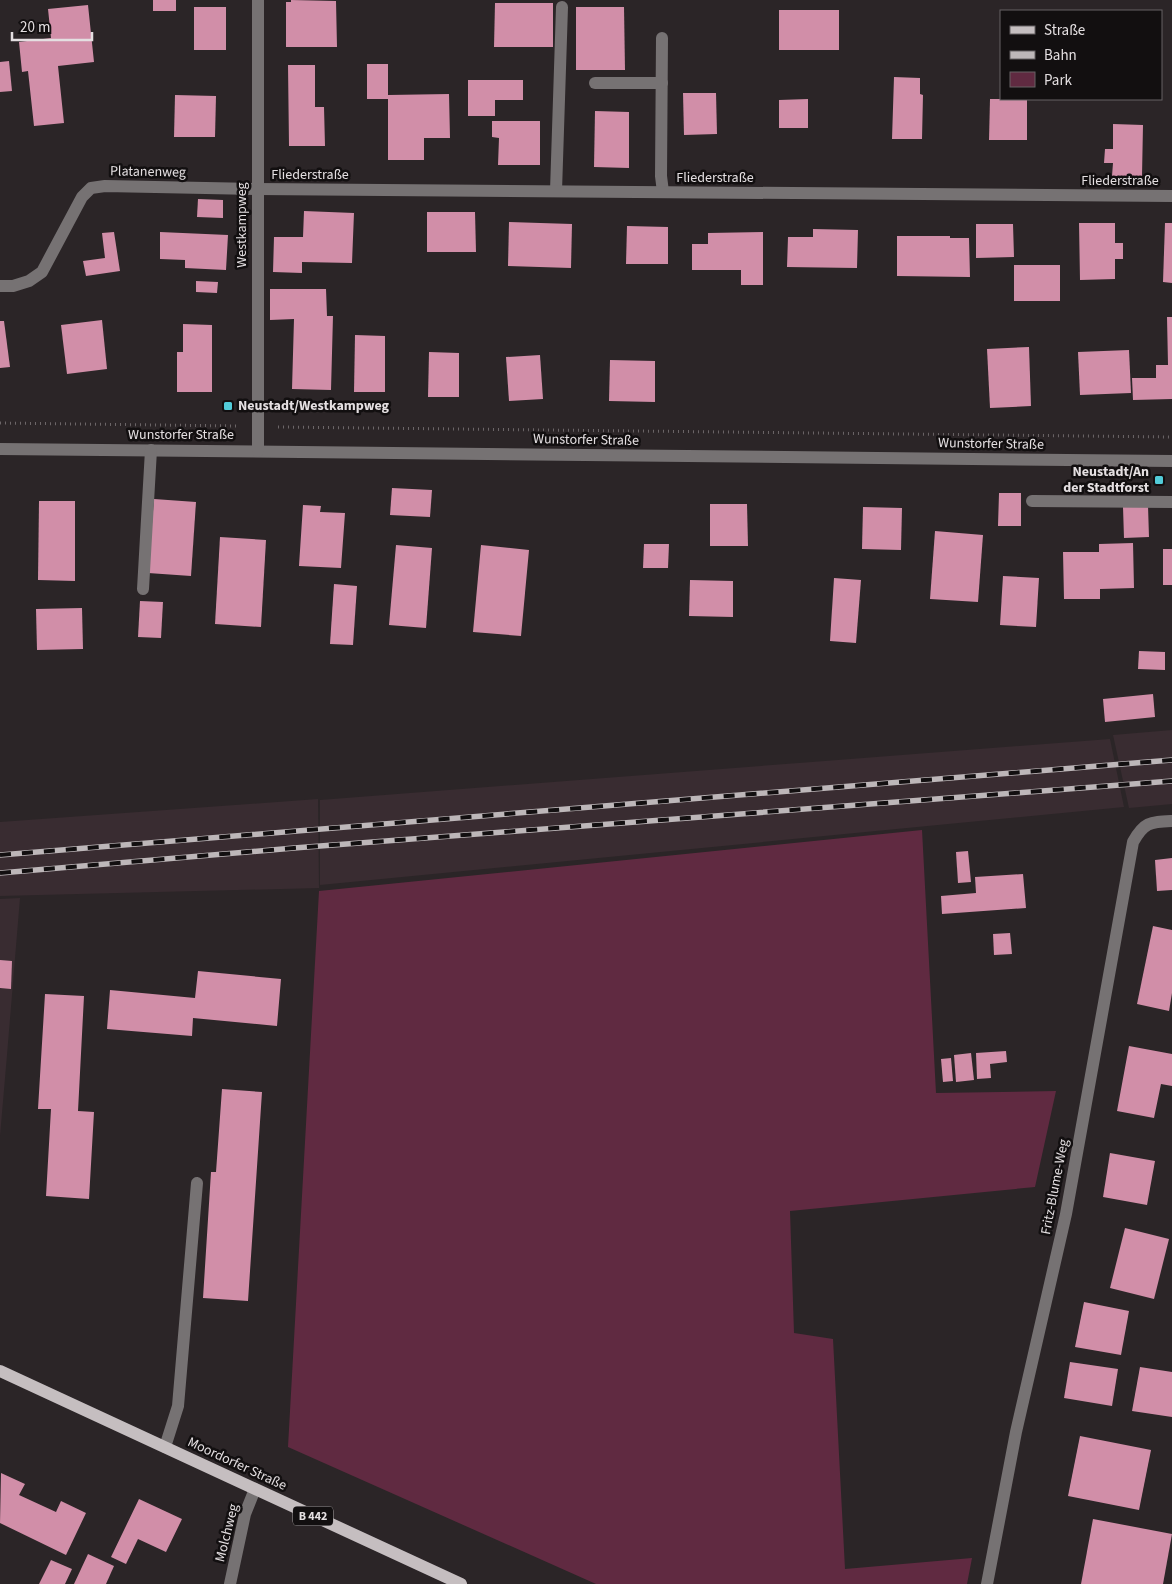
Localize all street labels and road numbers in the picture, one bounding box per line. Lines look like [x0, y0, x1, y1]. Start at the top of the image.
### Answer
street label: Platanenweg [110, 161, 186, 183]
street label: Fliederstraße [271, 165, 349, 185]
street label: Fliederstraße [676, 168, 754, 188]
street label: Fliederstraße [1081, 171, 1159, 191]
street label: Westkampweg [232, 182, 252, 268]
street label: Wunstorfer Straße [128, 425, 234, 445]
street label: Wunstorfer Straße [533, 429, 639, 451]
street label: Wunstorfer Straße [938, 433, 1044, 455]
street label: Fritz-Blume-Weg [1036, 1138, 1074, 1236]
street label: Moordorfer Straße [184, 1432, 290, 1496]
street label: Molchweg [210, 1502, 244, 1564]
road number: B 442 [293, 1506, 333, 1525]

